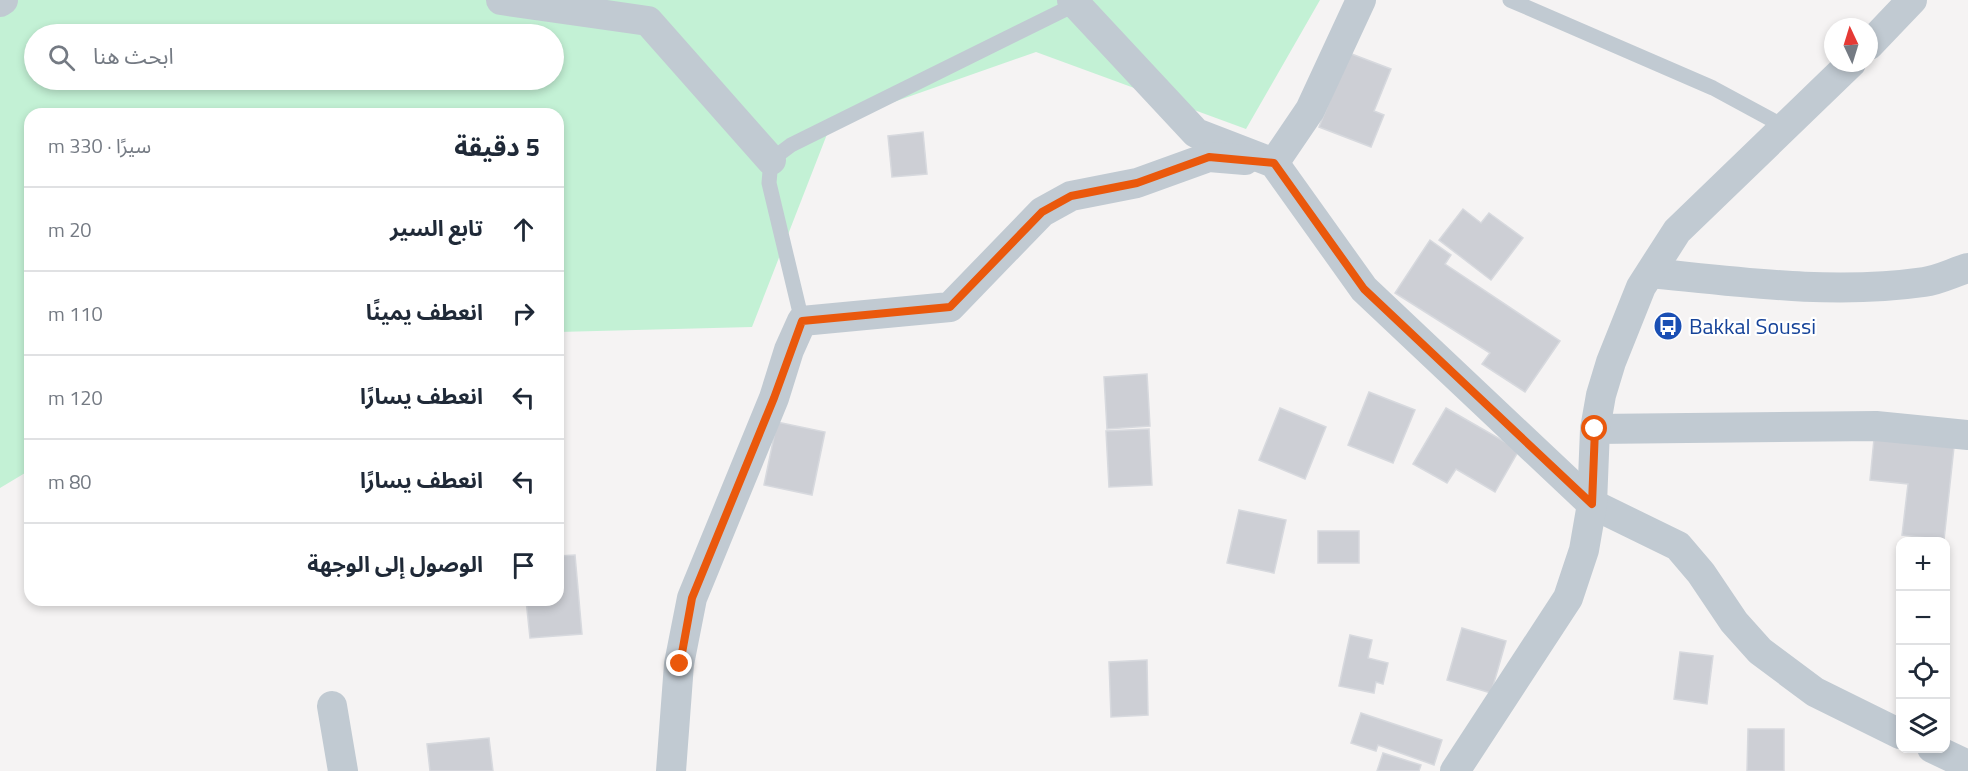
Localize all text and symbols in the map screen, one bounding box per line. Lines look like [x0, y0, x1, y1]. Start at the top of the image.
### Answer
north arrow [1824, 18, 1878, 72]
search box [24, 24, 564, 90]
text: ابحث هنا [93, 39, 174, 73]
icon: search [45, 41, 78, 74]
text: 5 دقيقة [454, 127, 540, 166]
text: سيرًا · 330 m [48, 130, 151, 161]
text: تابع السير [390, 211, 483, 245]
icon: ahead [507, 213, 540, 246]
text: 20 m [48, 214, 92, 245]
text: انعطف يمينًا [366, 295, 483, 329]
icon: right [507, 297, 540, 330]
text: 110 m [48, 298, 103, 329]
place label: Bakkal Soussi [1689, 309, 1816, 343]
bus stop icon: Bakkal Soussi [1652, 310, 1684, 342]
text: انعطف يسارًا [360, 379, 483, 413]
icon: left [507, 381, 540, 414]
text: 120 m [48, 382, 103, 413]
route start [1581, 415, 1607, 441]
text: انعطف يسارًا [360, 463, 483, 497]
icon: left [507, 465, 540, 498]
text: 80 m [48, 466, 92, 497]
map controls [1896, 537, 1950, 753]
button: + [1896, 537, 1950, 591]
text: الوصول إلى الوجهة [307, 547, 483, 581]
icon: arrive [507, 549, 540, 582]
button: − [1896, 591, 1950, 645]
button: locate [1896, 645, 1950, 699]
route end [666, 650, 692, 676]
button: layers [1896, 699, 1950, 753]

